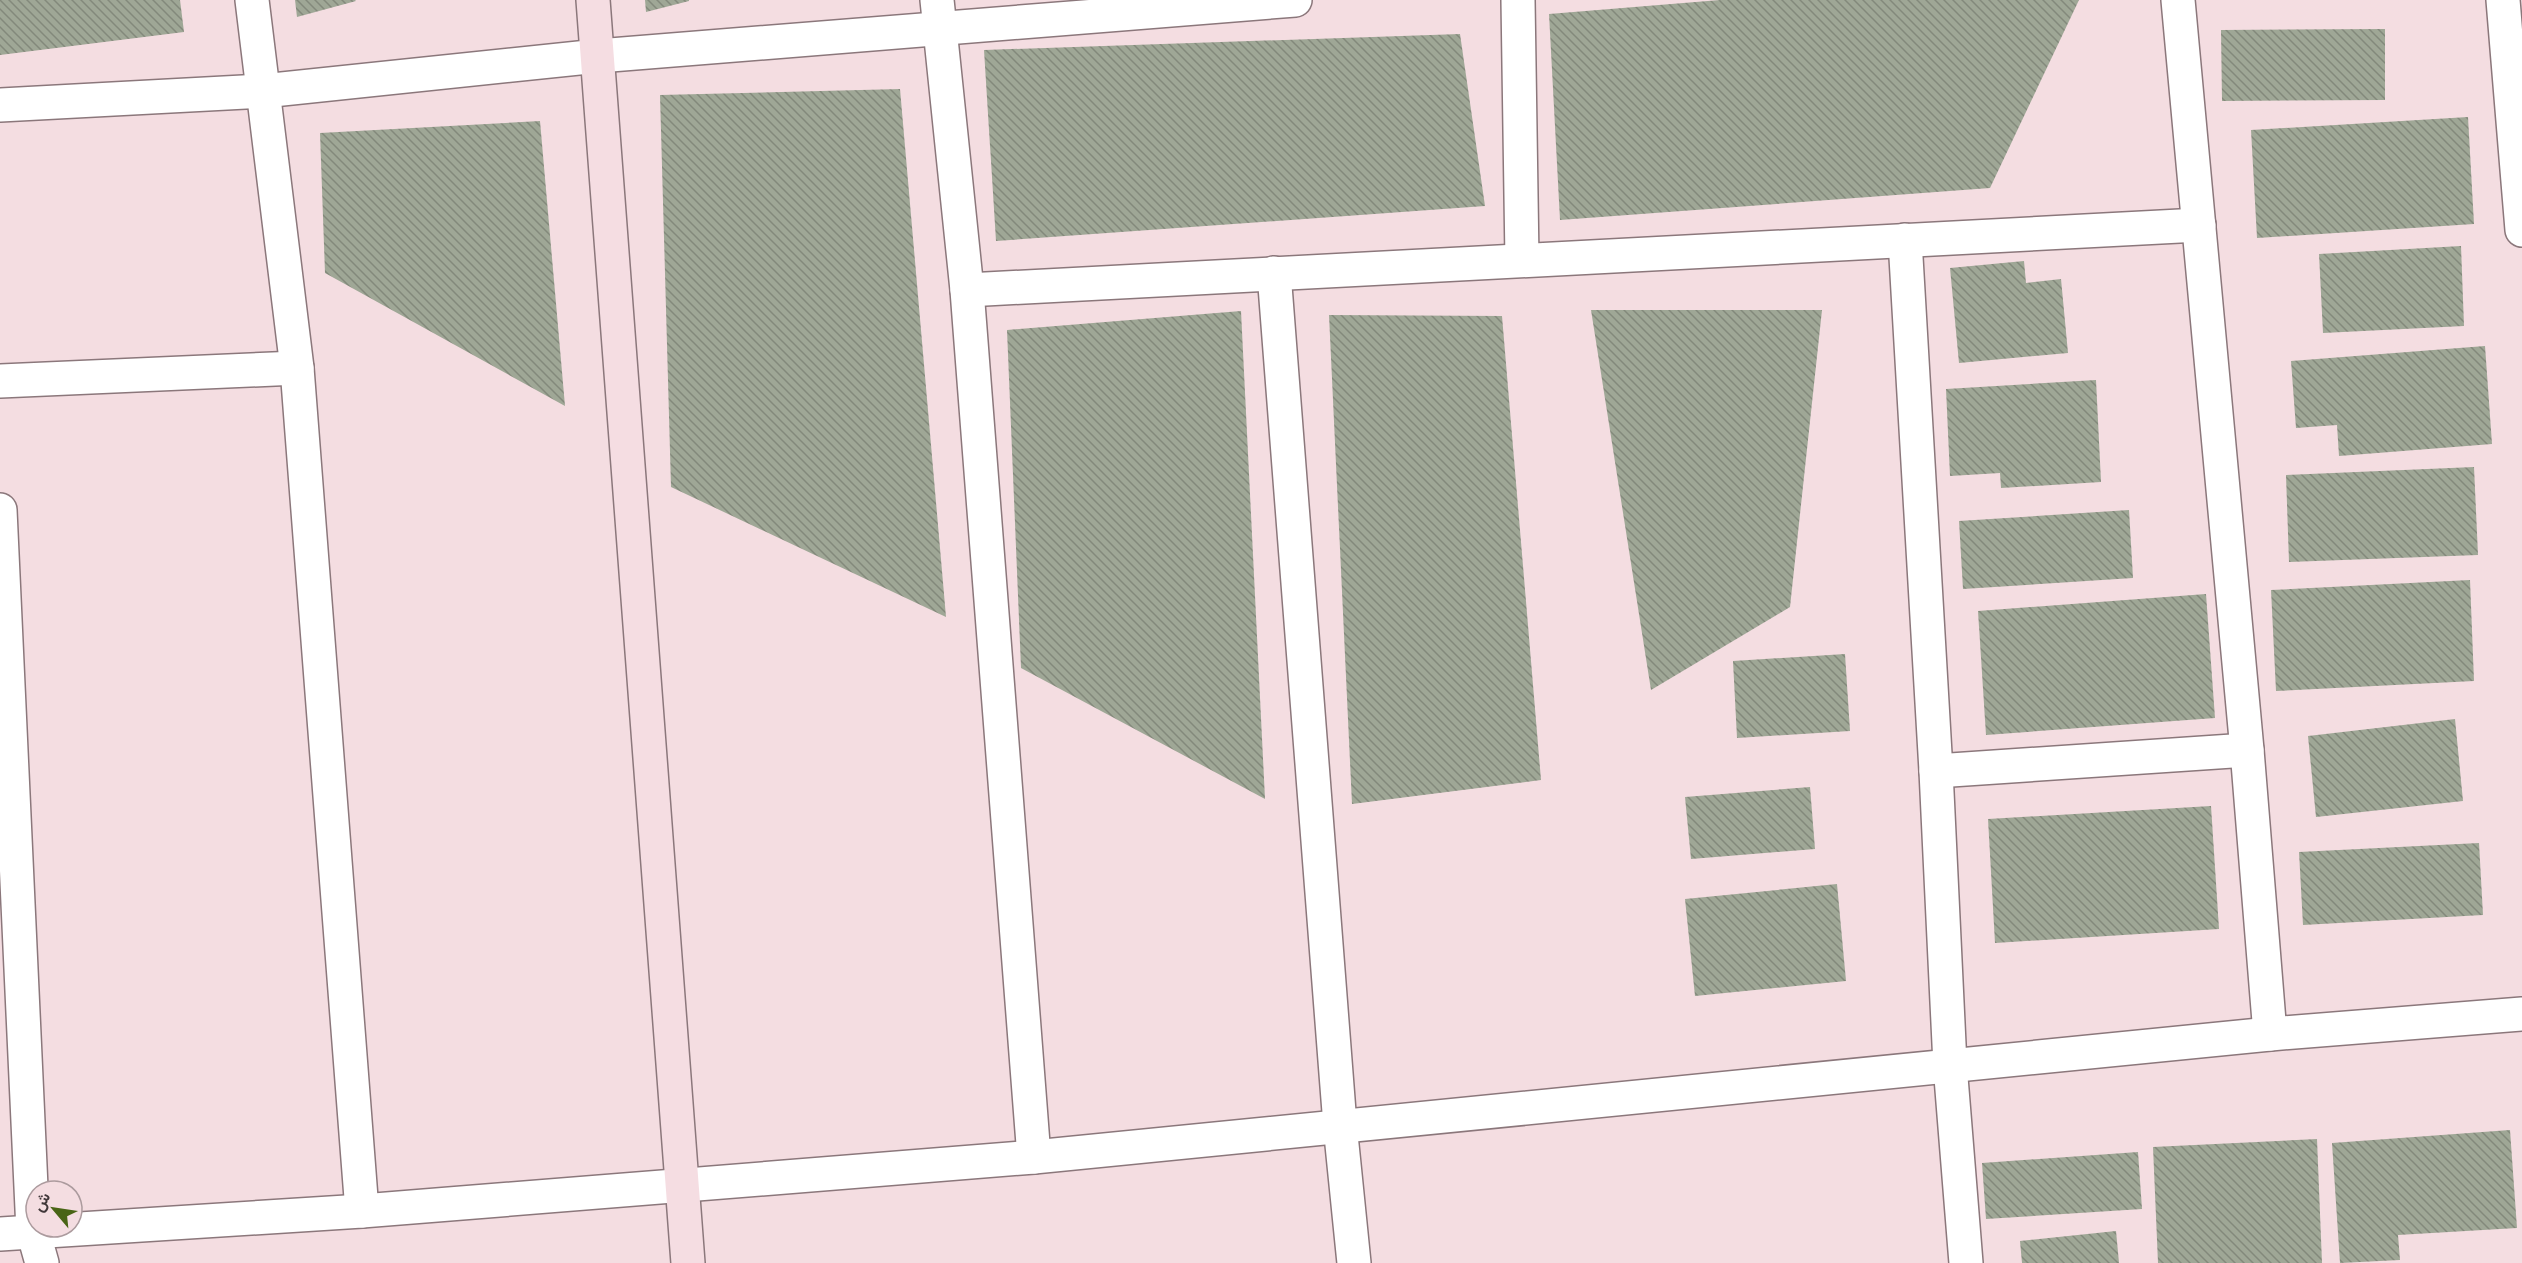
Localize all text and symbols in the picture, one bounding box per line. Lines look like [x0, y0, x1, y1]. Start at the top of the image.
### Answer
north arrow [24, 1179, 84, 1239]
text: ش [27, 1188, 54, 1215]

